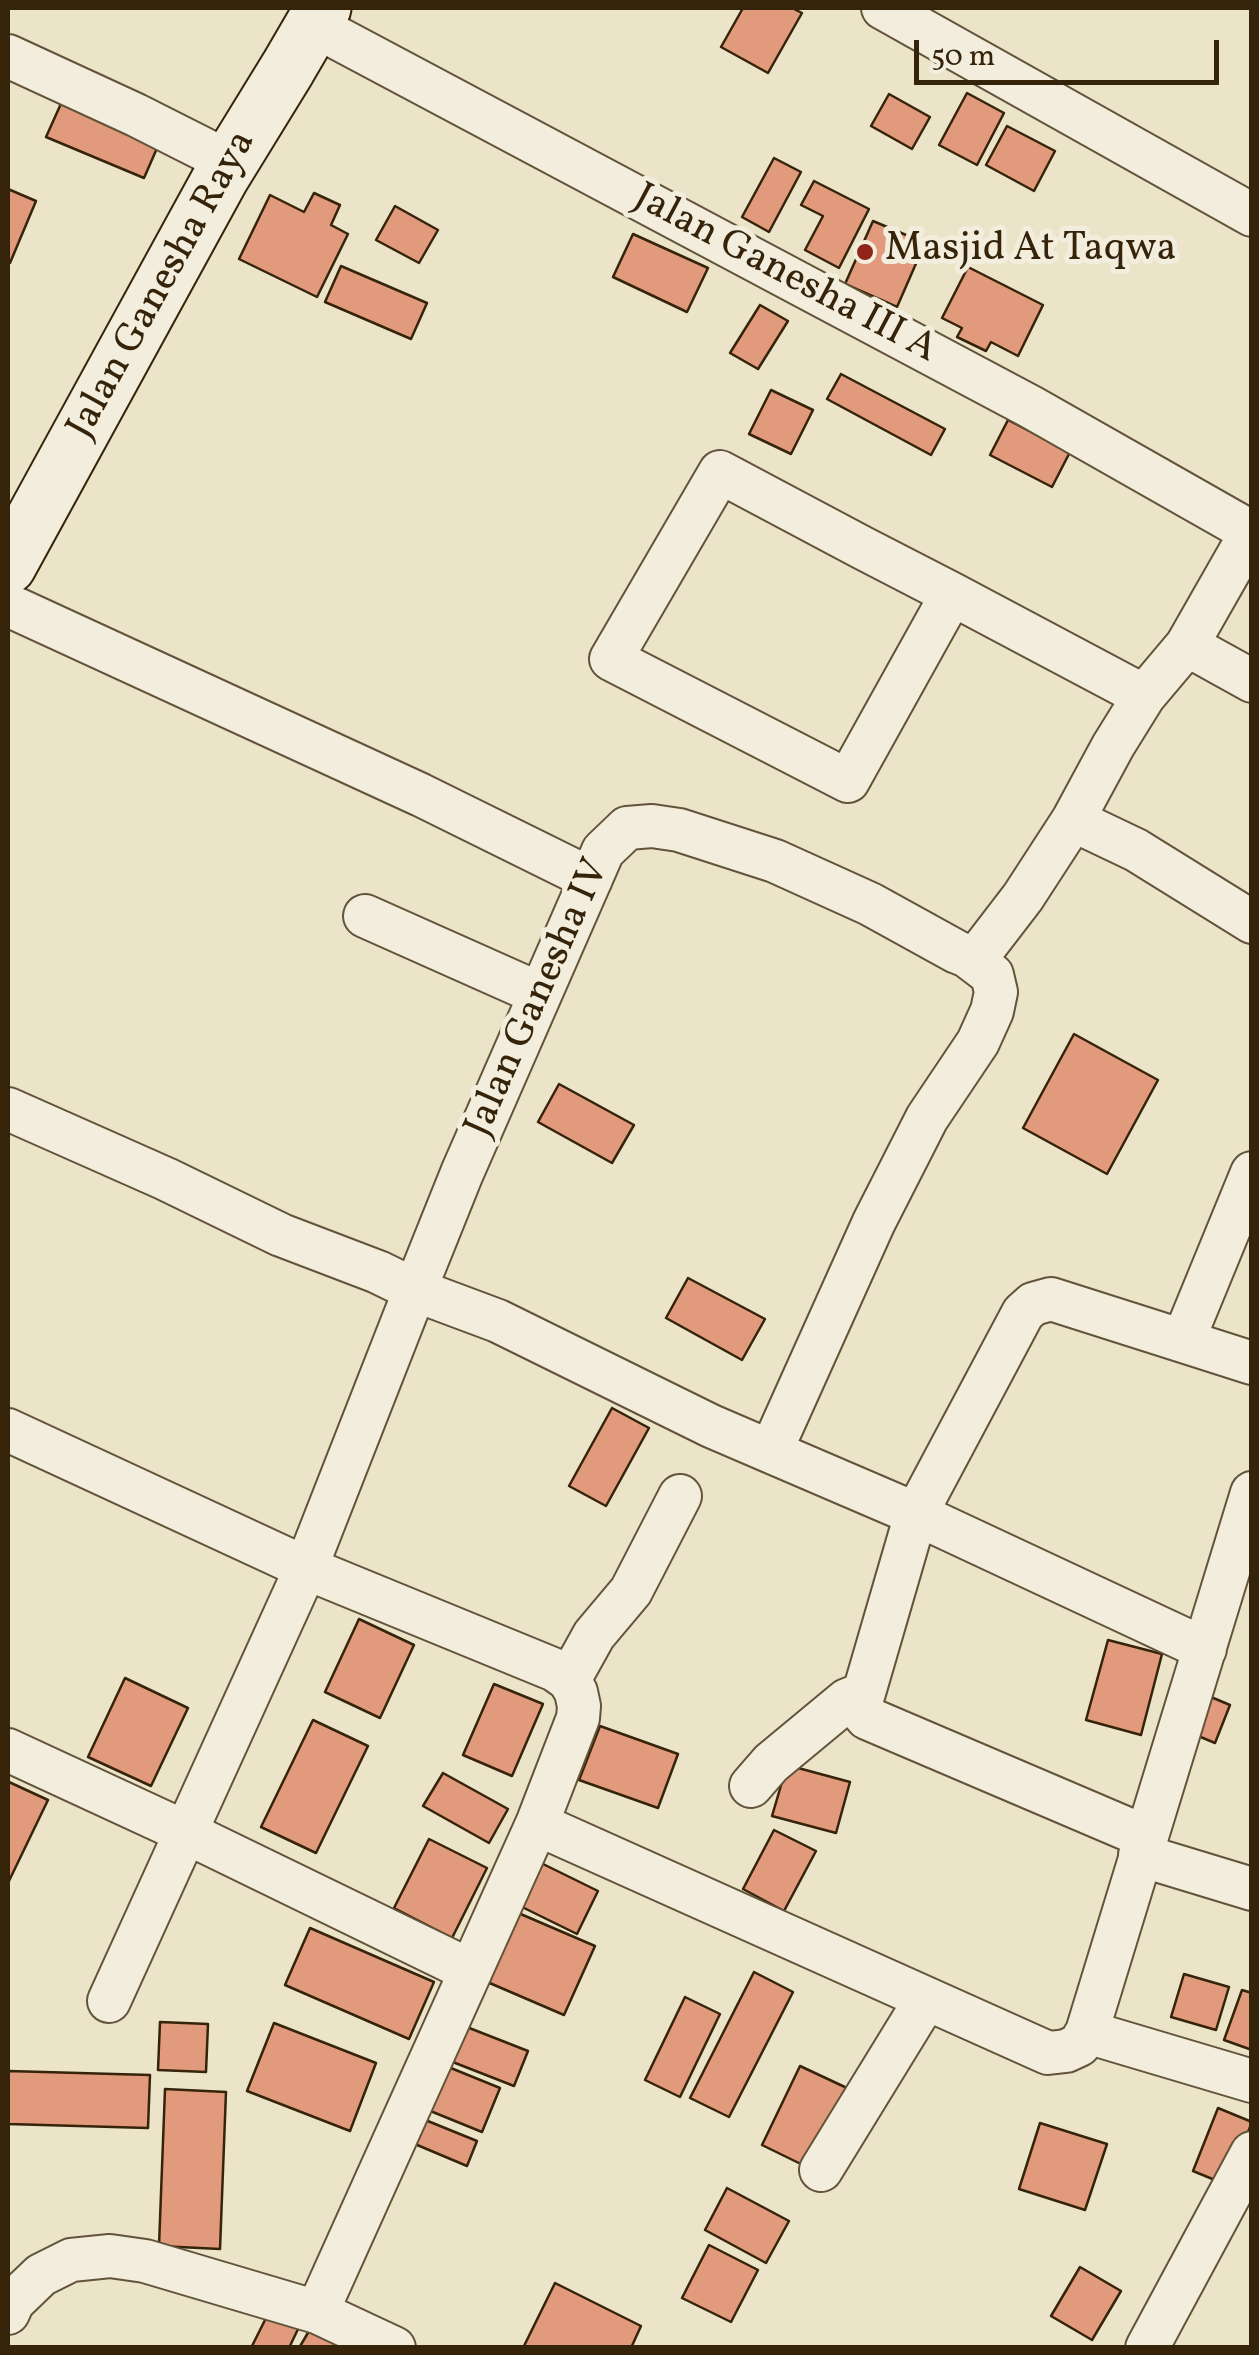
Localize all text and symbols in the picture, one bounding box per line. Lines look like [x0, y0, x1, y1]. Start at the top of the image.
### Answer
scale bar [919, 20, 1224, 82]
text: 50 m [931, 36, 995, 78]
street label: Jalan Ganesha Raya [59, 123, 269, 449]
street label: Jalan Ganesha III A [624, 176, 944, 376]
place label: Masjid At Taqwa [885, 228, 1176, 276]
marker: Masjid At Taqwa [854, 241, 876, 263]
street label: Jalan Ganesha IV [457, 853, 623, 1145]

